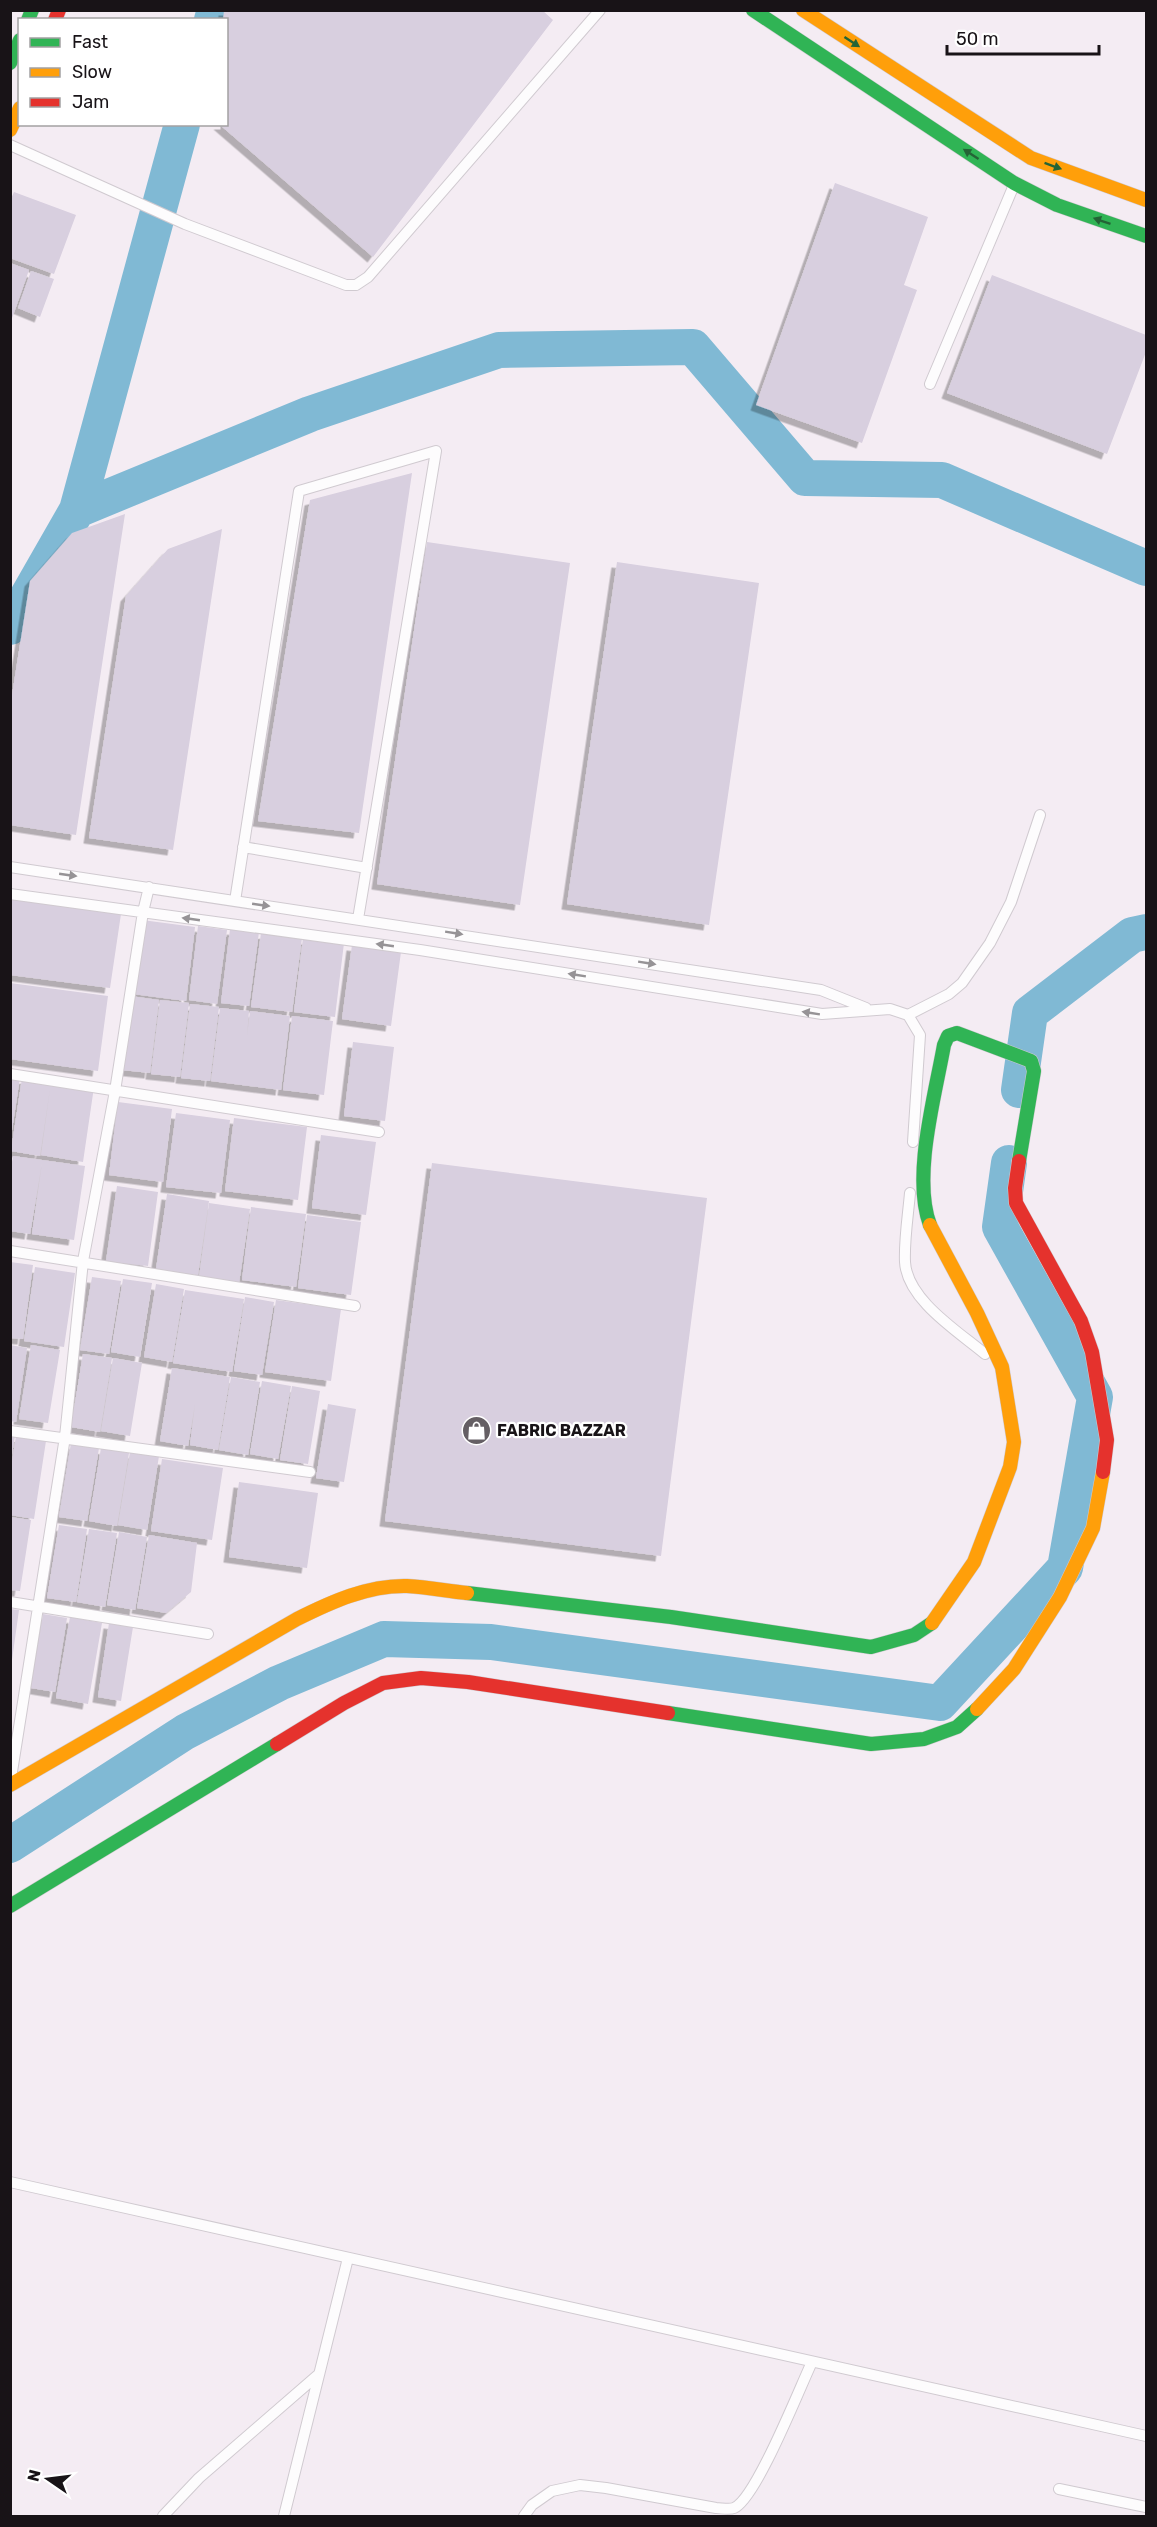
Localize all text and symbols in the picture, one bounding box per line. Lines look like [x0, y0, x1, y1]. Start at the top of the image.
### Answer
legend [18, 18, 228, 126]
scale bar [947, 18, 1098, 56]
text: 50 m [956, 28, 999, 50]
text: Fast [72, 31, 108, 53]
one-way arrow [844, 37, 860, 48]
text: Slow [72, 61, 112, 83]
text: Jam [72, 91, 109, 113]
one-way arrow [963, 148, 979, 160]
one-way arrow [1044, 162, 1062, 172]
one-way arrow [1093, 215, 1111, 225]
one-way arrow [59, 871, 78, 880]
one-way arrow [252, 900, 271, 909]
one-way arrow [182, 914, 201, 923]
one-way arrow [445, 929, 464, 938]
one-way arrow [375, 941, 394, 950]
one-way arrow [637, 959, 656, 968]
one-way arrow [568, 971, 587, 980]
one-way arrow [802, 1008, 821, 1017]
shop icon: FABRIC BAZZAR [460, 1414, 492, 1446]
place label: FABRIC BAZZAR [497, 1421, 626, 1440]
north arrow [18, 2449, 78, 2509]
text: N [23, 2468, 45, 2483]

